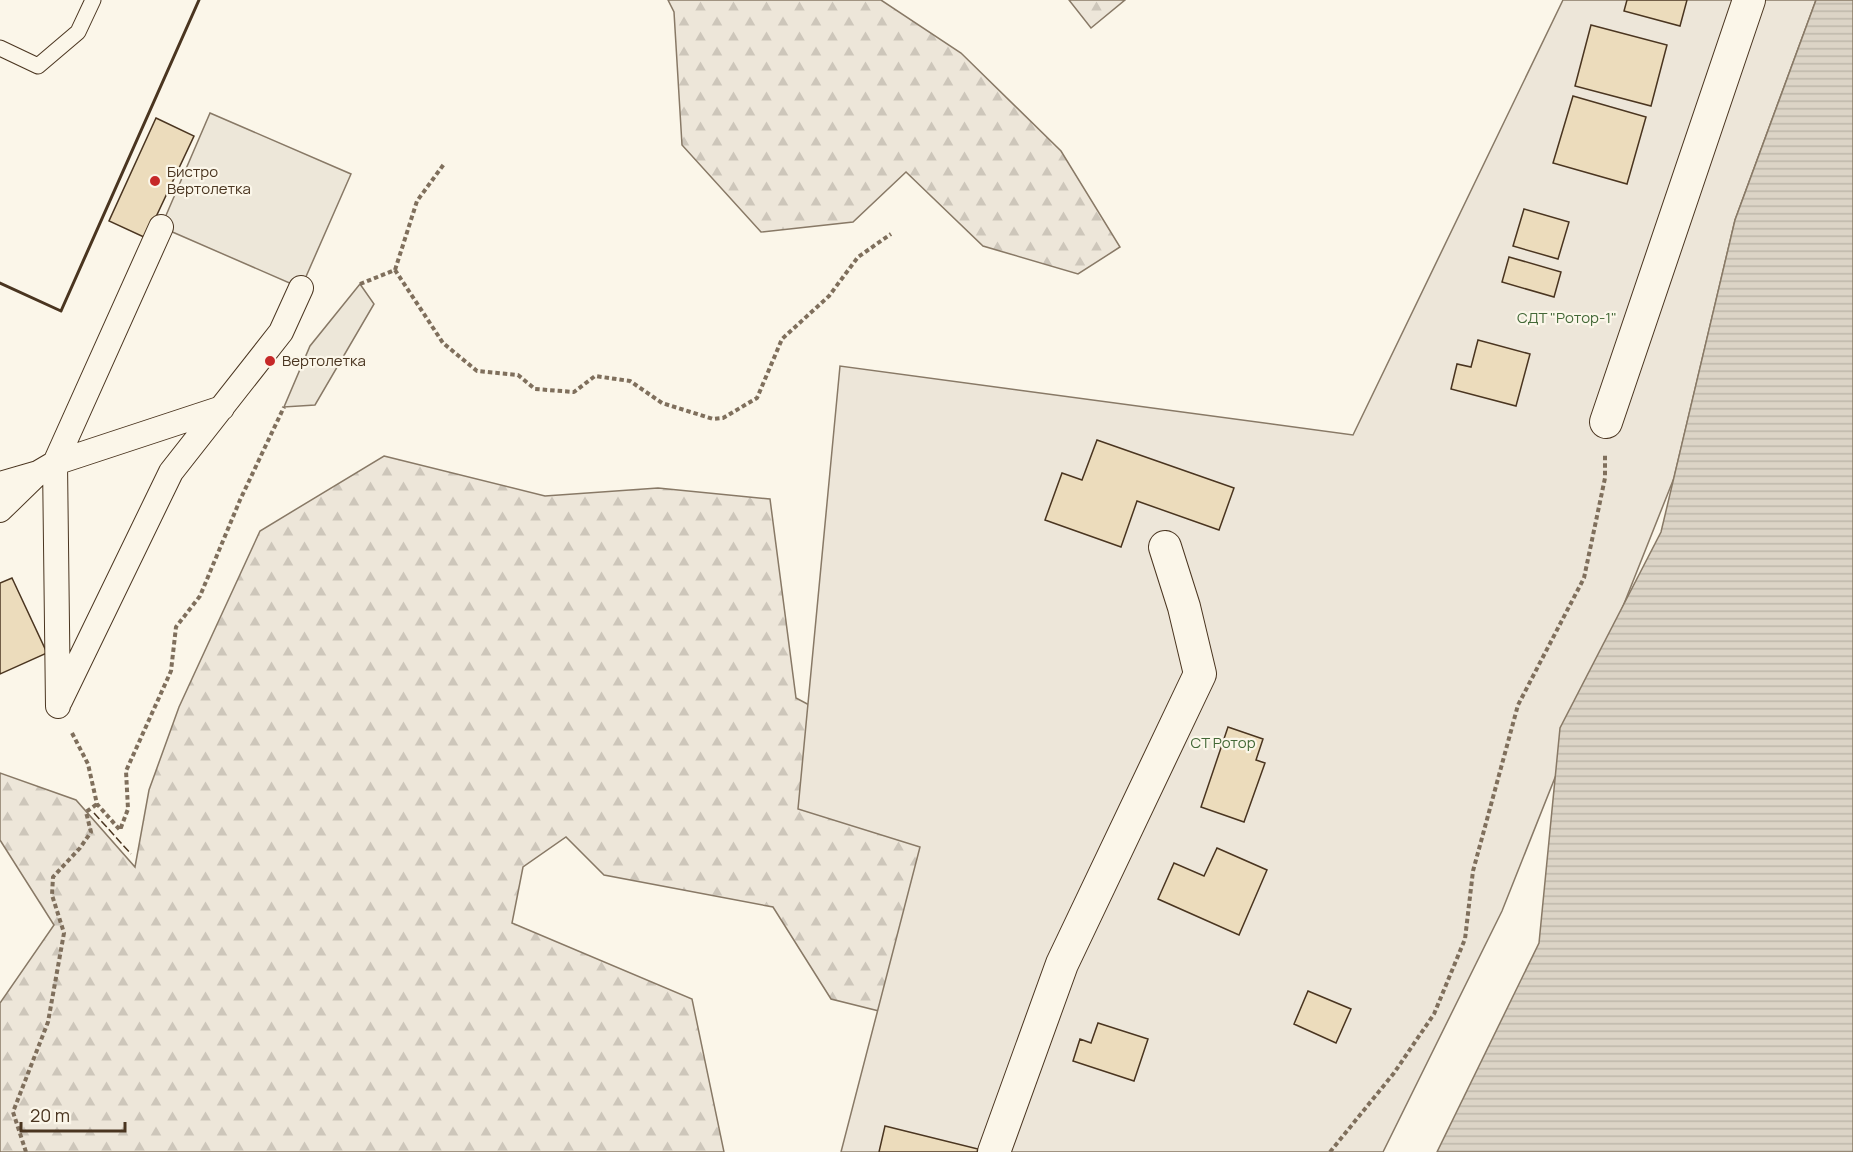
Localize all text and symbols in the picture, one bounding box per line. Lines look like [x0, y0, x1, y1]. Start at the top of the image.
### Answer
place label: Бистро Вертолетка [167, 161, 251, 199]
marker: Бистро Вертолетка [148, 174, 162, 188]
park label: СДТ "Ротор-1" [1517, 307, 1617, 328]
place label: Вертолетка [282, 350, 366, 371]
marker: Вертолетка [263, 354, 277, 368]
park label: СТ Ротор [1190, 732, 1256, 753]
scale bar [21, 1095, 124, 1133]
text: 20 m [30, 1103, 70, 1127]

